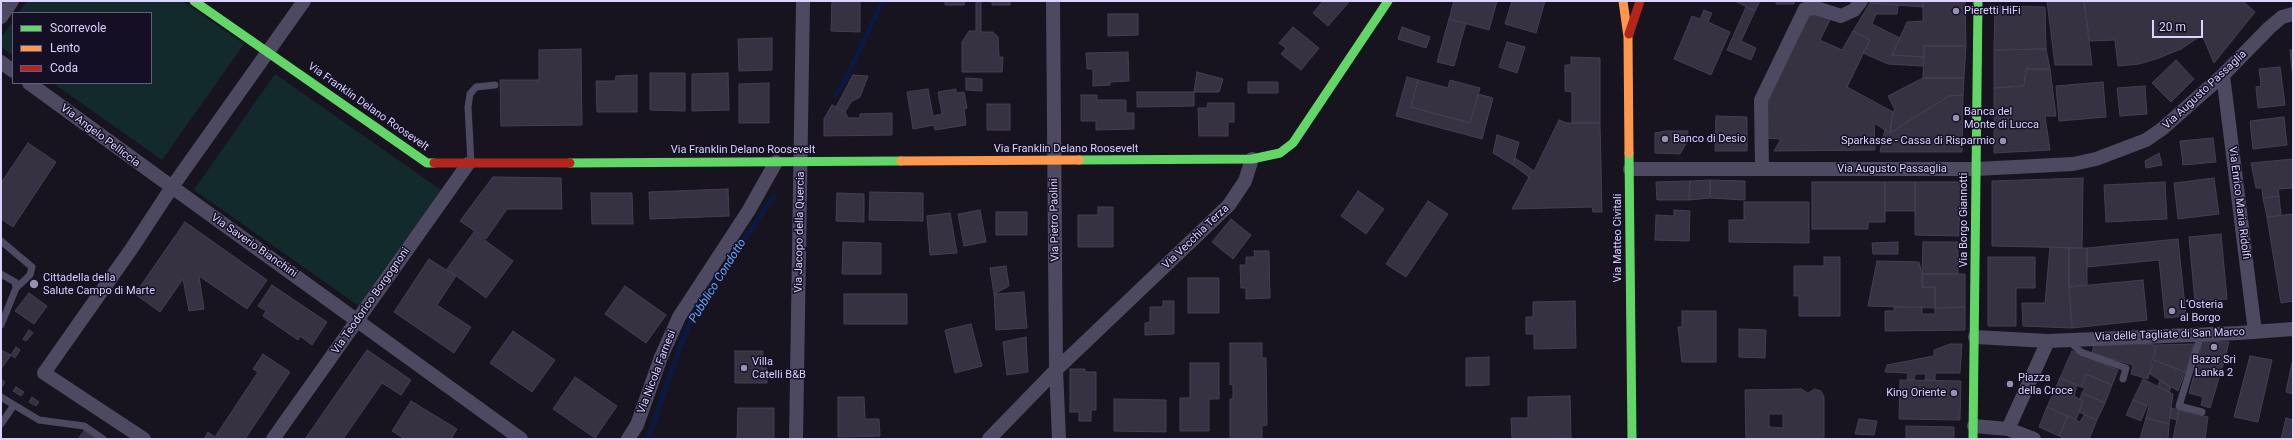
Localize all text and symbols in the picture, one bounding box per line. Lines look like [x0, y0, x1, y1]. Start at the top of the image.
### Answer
place label: Pieretti HiFi [1964, 4, 2021, 18]
marker: Pieretti HiFi [1951, 6, 1961, 16]
legend [12, 12, 152, 84]
scale bar [2154, 12, 2205, 38]
text: 20 m [2159, 20, 2186, 34]
text: Scorrevole [50, 21, 106, 35]
text: Lento [50, 41, 80, 55]
street label: Via Augusto Passaglia [2160, 48, 2250, 132]
street label: Via Franklin Delano Roosevelt [305, 60, 431, 154]
text: Coda [50, 61, 78, 75]
street label: Via Angelo Pelliccia [58, 102, 142, 170]
place label: Banca del Monte di Lucca [1964, 105, 2039, 131]
marker: Banca del Monte di Lucca [1951, 113, 1961, 123]
place label: Banco di Desio [1673, 132, 1746, 146]
marker: Banco di Desio [1660, 134, 1670, 144]
place label: Sparkasse - Cassa di Risparmio [1841, 134, 1995, 148]
marker: Sparkasse - Cassa di Risparmio [1998, 136, 2008, 146]
street label: Via Franklin Delano Roosevelt [994, 142, 1138, 156]
street label: Via Franklin Delano Roosevelt [671, 143, 815, 157]
street label: Via Enrico Maria Ridolfi [2226, 146, 2252, 260]
street label: Via Augusto Passaglia [1837, 162, 1947, 176]
street label: Via Jacopo della Quercia [792, 171, 808, 293]
street label: Via Borgo Giannotti [1957, 173, 1971, 267]
street label: Via Pietro Paolini [1048, 178, 1062, 262]
street label: Via Matteo Civitali [1611, 194, 1625, 282]
street label: Via Vecchia Terza [1160, 202, 1232, 272]
street label: Via Saverio Bianchini [208, 211, 300, 281]
water label: Pubblico Condotto [686, 236, 750, 326]
street label: Via Teodorico Borgognoni [329, 245, 413, 357]
place label: Cittadella della Salute Campo di Marte [43, 271, 155, 297]
marker: Cittadella della Salute Campo di Marte [28, 278, 40, 290]
place label: L‘Osteria al Borgo [2180, 298, 2223, 324]
marker: L‘Osteria al Borgo [2167, 306, 2177, 316]
street label: Via delle Tagliate di San Marco [2095, 326, 2245, 344]
street label: Via Nicola Farnesi [635, 328, 679, 416]
marker: Bazar Sri Lanka 2 [2209, 342, 2219, 352]
place label: Bazar Sri Lanka 2 [2192, 353, 2236, 379]
place label: Villa Catelli B&B [752, 355, 806, 381]
marker: Villa Catelli B&B [739, 363, 749, 373]
place label: Piazza della Croce [2018, 371, 2073, 397]
marker: Piazza della Croce [2005, 379, 2015, 389]
place label: King Oriente [1886, 386, 1946, 400]
marker: King Oriente [1949, 388, 1959, 398]

